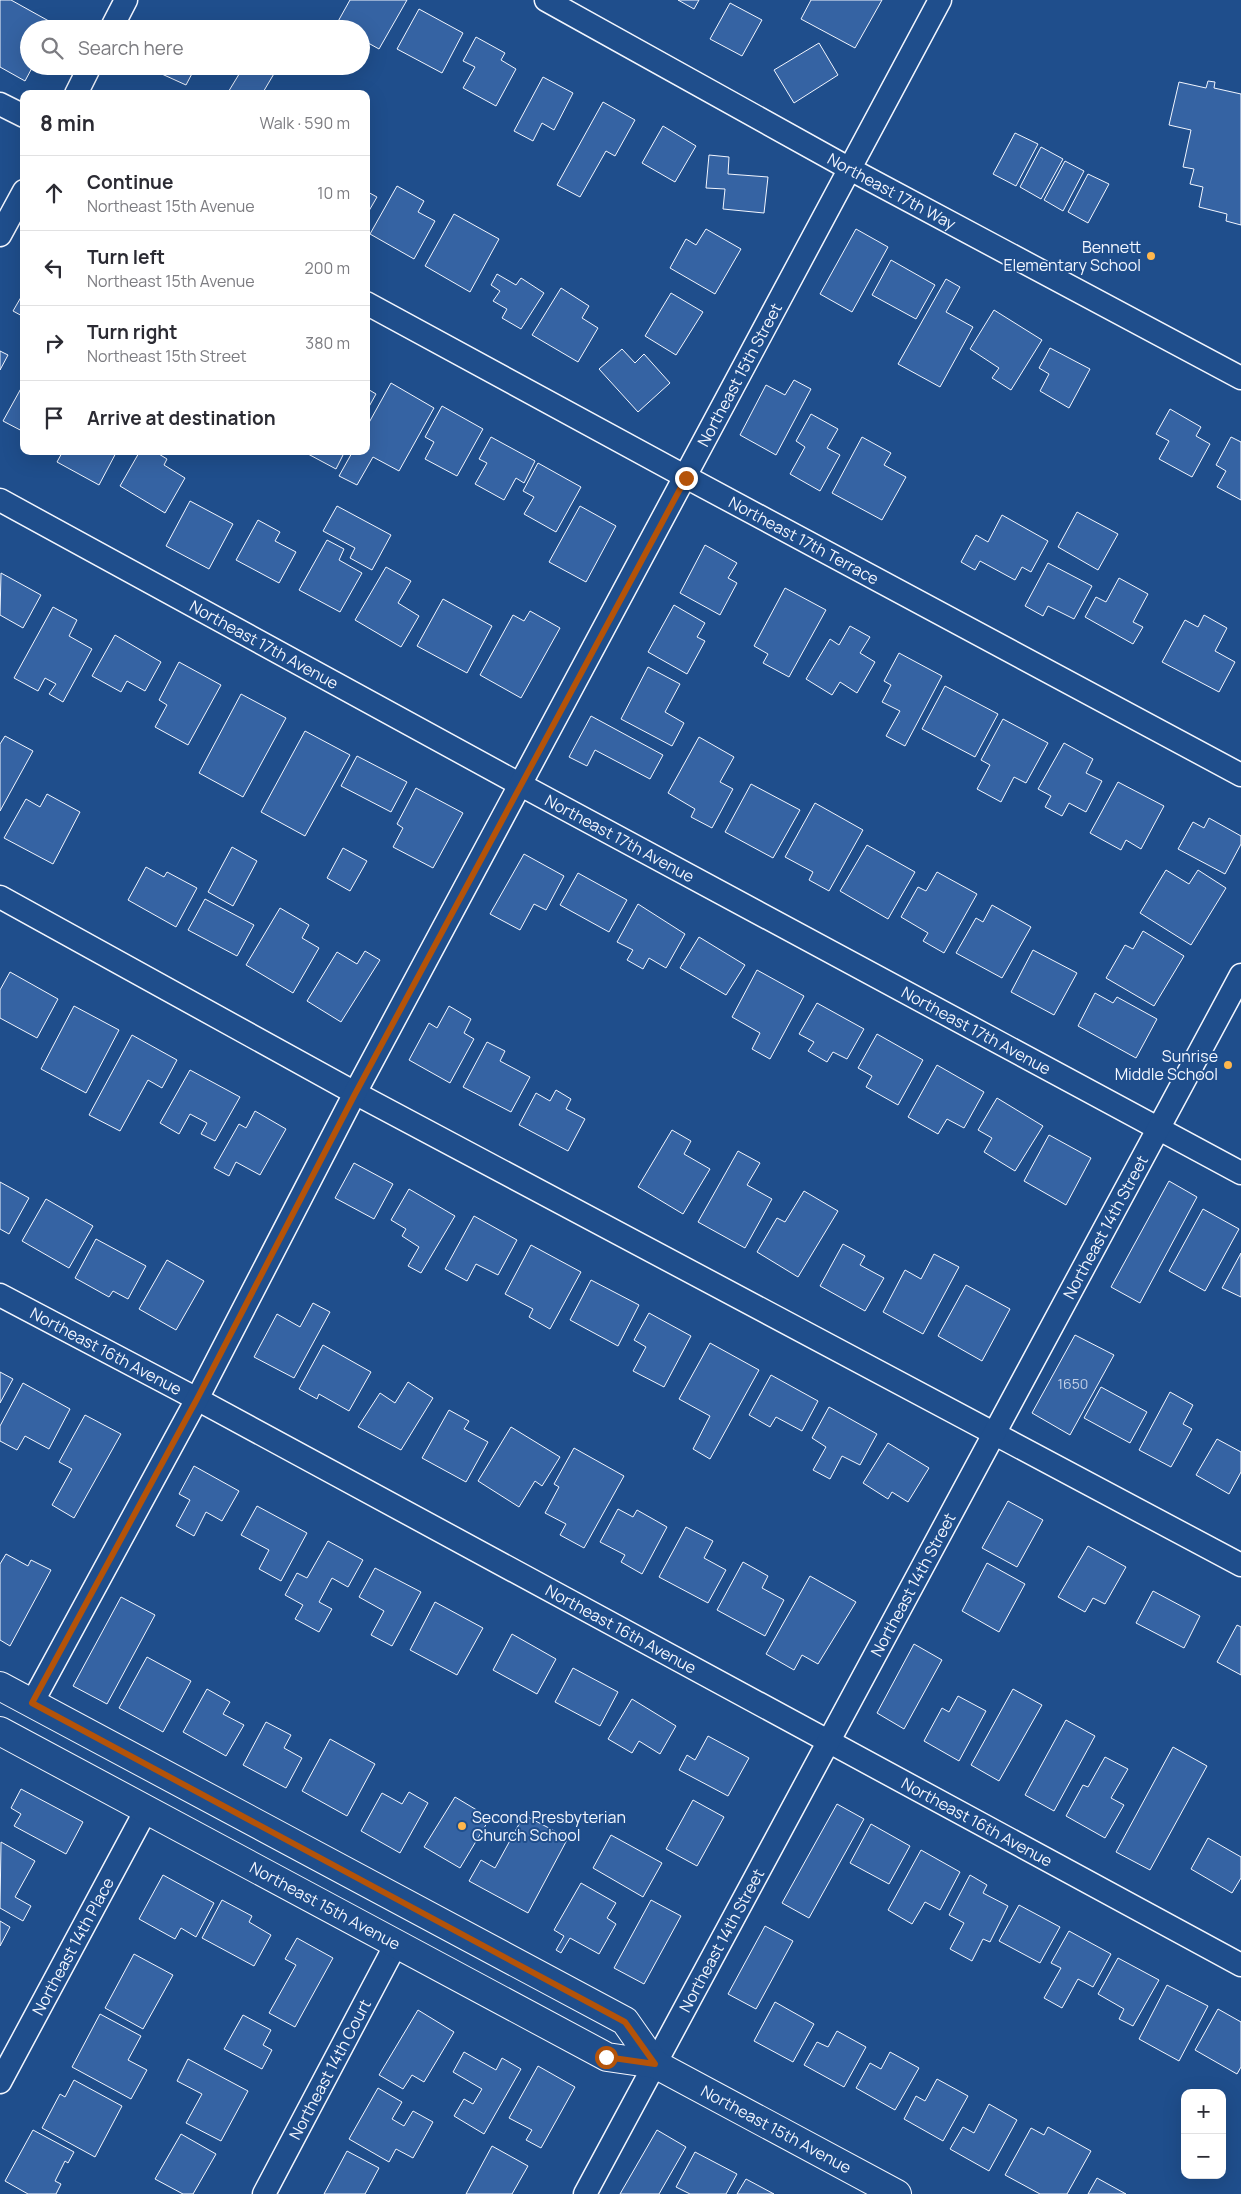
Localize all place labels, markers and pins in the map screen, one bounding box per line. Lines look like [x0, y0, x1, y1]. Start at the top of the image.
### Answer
place label: Bennett Elementary School [1003, 236, 1141, 276]
marker: Bennett Elementary School [1145, 250, 1157, 262]
place label: Sunrise Middle School [1115, 1045, 1218, 1085]
marker: Sunrise Middle School [1222, 1059, 1234, 1071]
place label: Second Presbyterian Church School [472, 1806, 626, 1846]
marker: Second Presbyterian Church School [456, 1820, 468, 1832]

